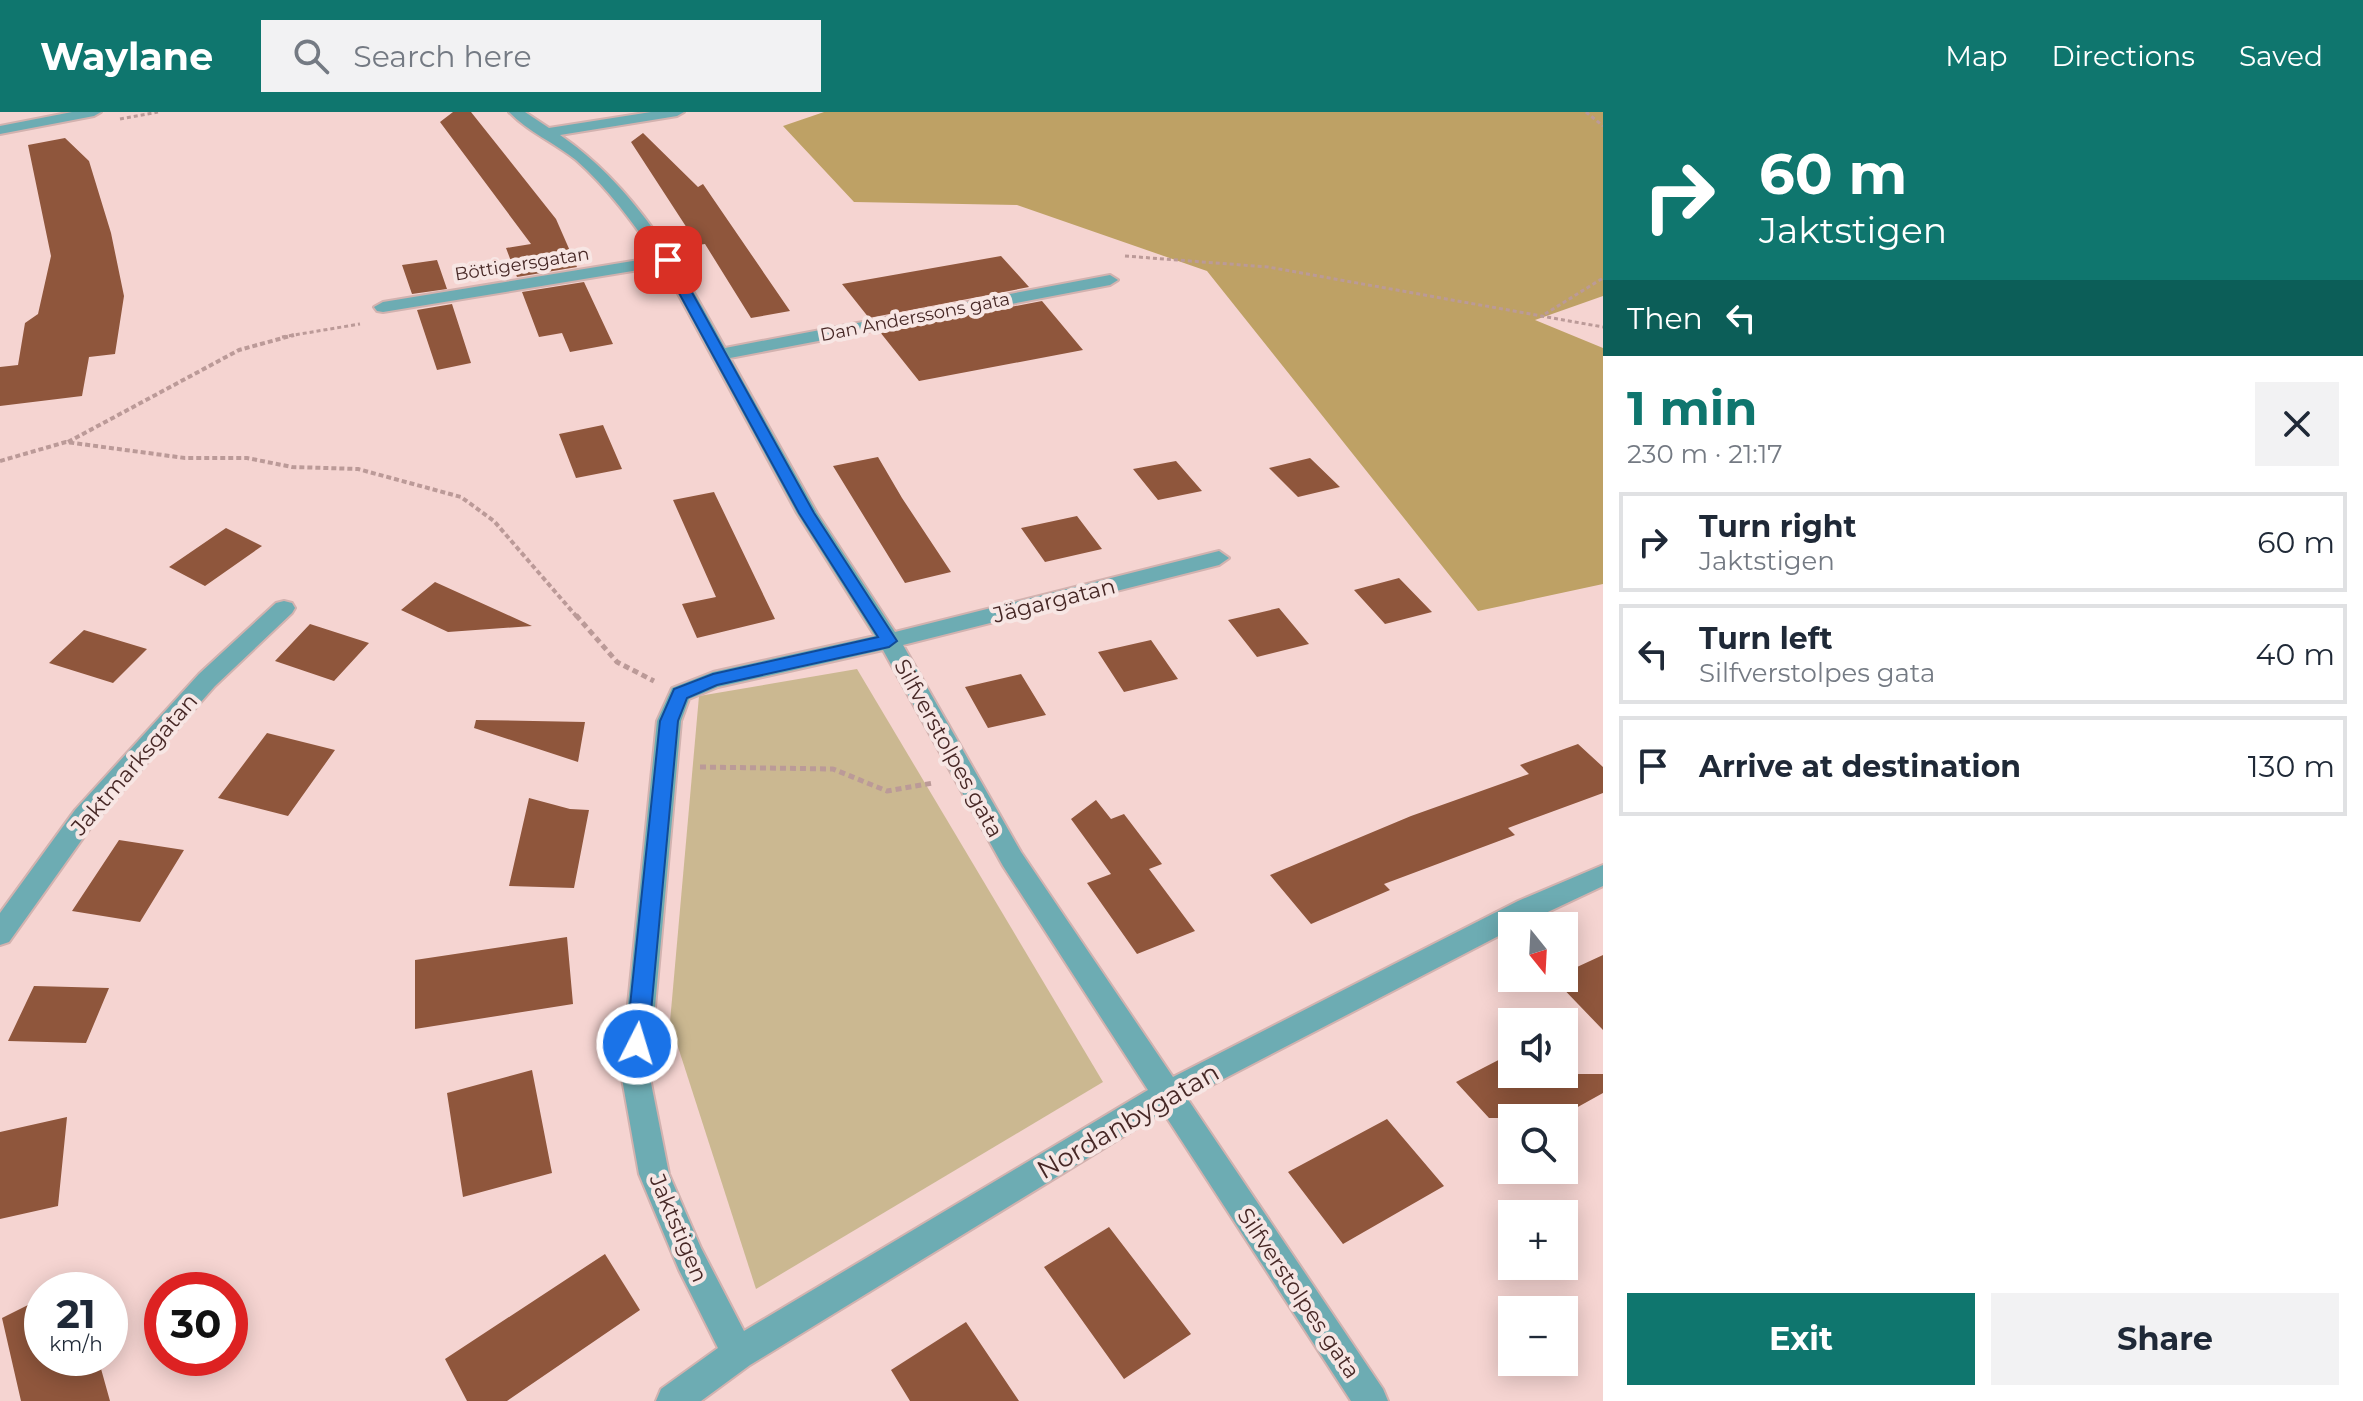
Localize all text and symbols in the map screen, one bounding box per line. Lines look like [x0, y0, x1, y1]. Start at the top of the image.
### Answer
search box [261, 20, 821, 92]
text: Waylane [40, 33, 213, 80]
icon: search [289, 34, 333, 78]
text: Search here [353, 38, 532, 75]
text: Map [1945, 39, 2007, 73]
text: Directions [2051, 39, 2195, 73]
text: Saved [2239, 39, 2323, 73]
text: 60 m [1759, 140, 1907, 208]
icon: right [1627, 144, 1731, 248]
text: Jaktstigen [1759, 208, 1947, 252]
pin [634, 226, 702, 294]
icon: arrive [646, 238, 690, 282]
street label: Böttigersgatan [453, 243, 591, 285]
street label: Dan Anderssons gata [818, 288, 1012, 346]
icon: left [1719, 296, 1763, 340]
text: Then [1627, 300, 1703, 337]
text: 1 min [1627, 379, 1757, 437]
button: close [2255, 382, 2339, 466]
text: 230 m · 21:17 [1627, 438, 1783, 470]
text: Turn right [1699, 508, 1856, 545]
icon: right [1631, 520, 1675, 564]
text: 60 m [2257, 524, 2335, 561]
text: Jaktstigen [1699, 545, 1835, 577]
street label: Jägargatan [989, 572, 1118, 629]
text: Turn left [1699, 620, 1832, 657]
icon: left [1631, 632, 1675, 676]
text: 40 m [2256, 636, 2335, 673]
street label: Silfverstolpes gata [888, 654, 1009, 842]
text: Silfverstolpes gata [1699, 657, 1935, 689]
street label: Jaktmarksgatan [65, 688, 203, 841]
icon: arrive [1631, 744, 1675, 788]
text: Arrive at destination [1699, 748, 2021, 785]
text: 130 m [2248, 748, 2335, 785]
north arrow [1498, 912, 1578, 992]
map controls [1498, 912, 1578, 1376]
position arrow [595, 1002, 679, 1086]
button: sound [1498, 1008, 1578, 1088]
street label: Nordanbygatan [1031, 1056, 1225, 1186]
button: search [1498, 1104, 1578, 1184]
street label: Jaktstigen [643, 1169, 713, 1286]
button: + [1498, 1200, 1578, 1280]
street label: Silfverstolpes gata [1232, 1203, 1366, 1384]
speed limit sign: 30 [144, 1272, 248, 1376]
text: 21 [56, 1289, 96, 1338]
button: Exit [1627, 1293, 1975, 1385]
button: Share [1991, 1293, 2339, 1385]
button: − [1498, 1296, 1578, 1376]
text: km/h [49, 1332, 103, 1356]

